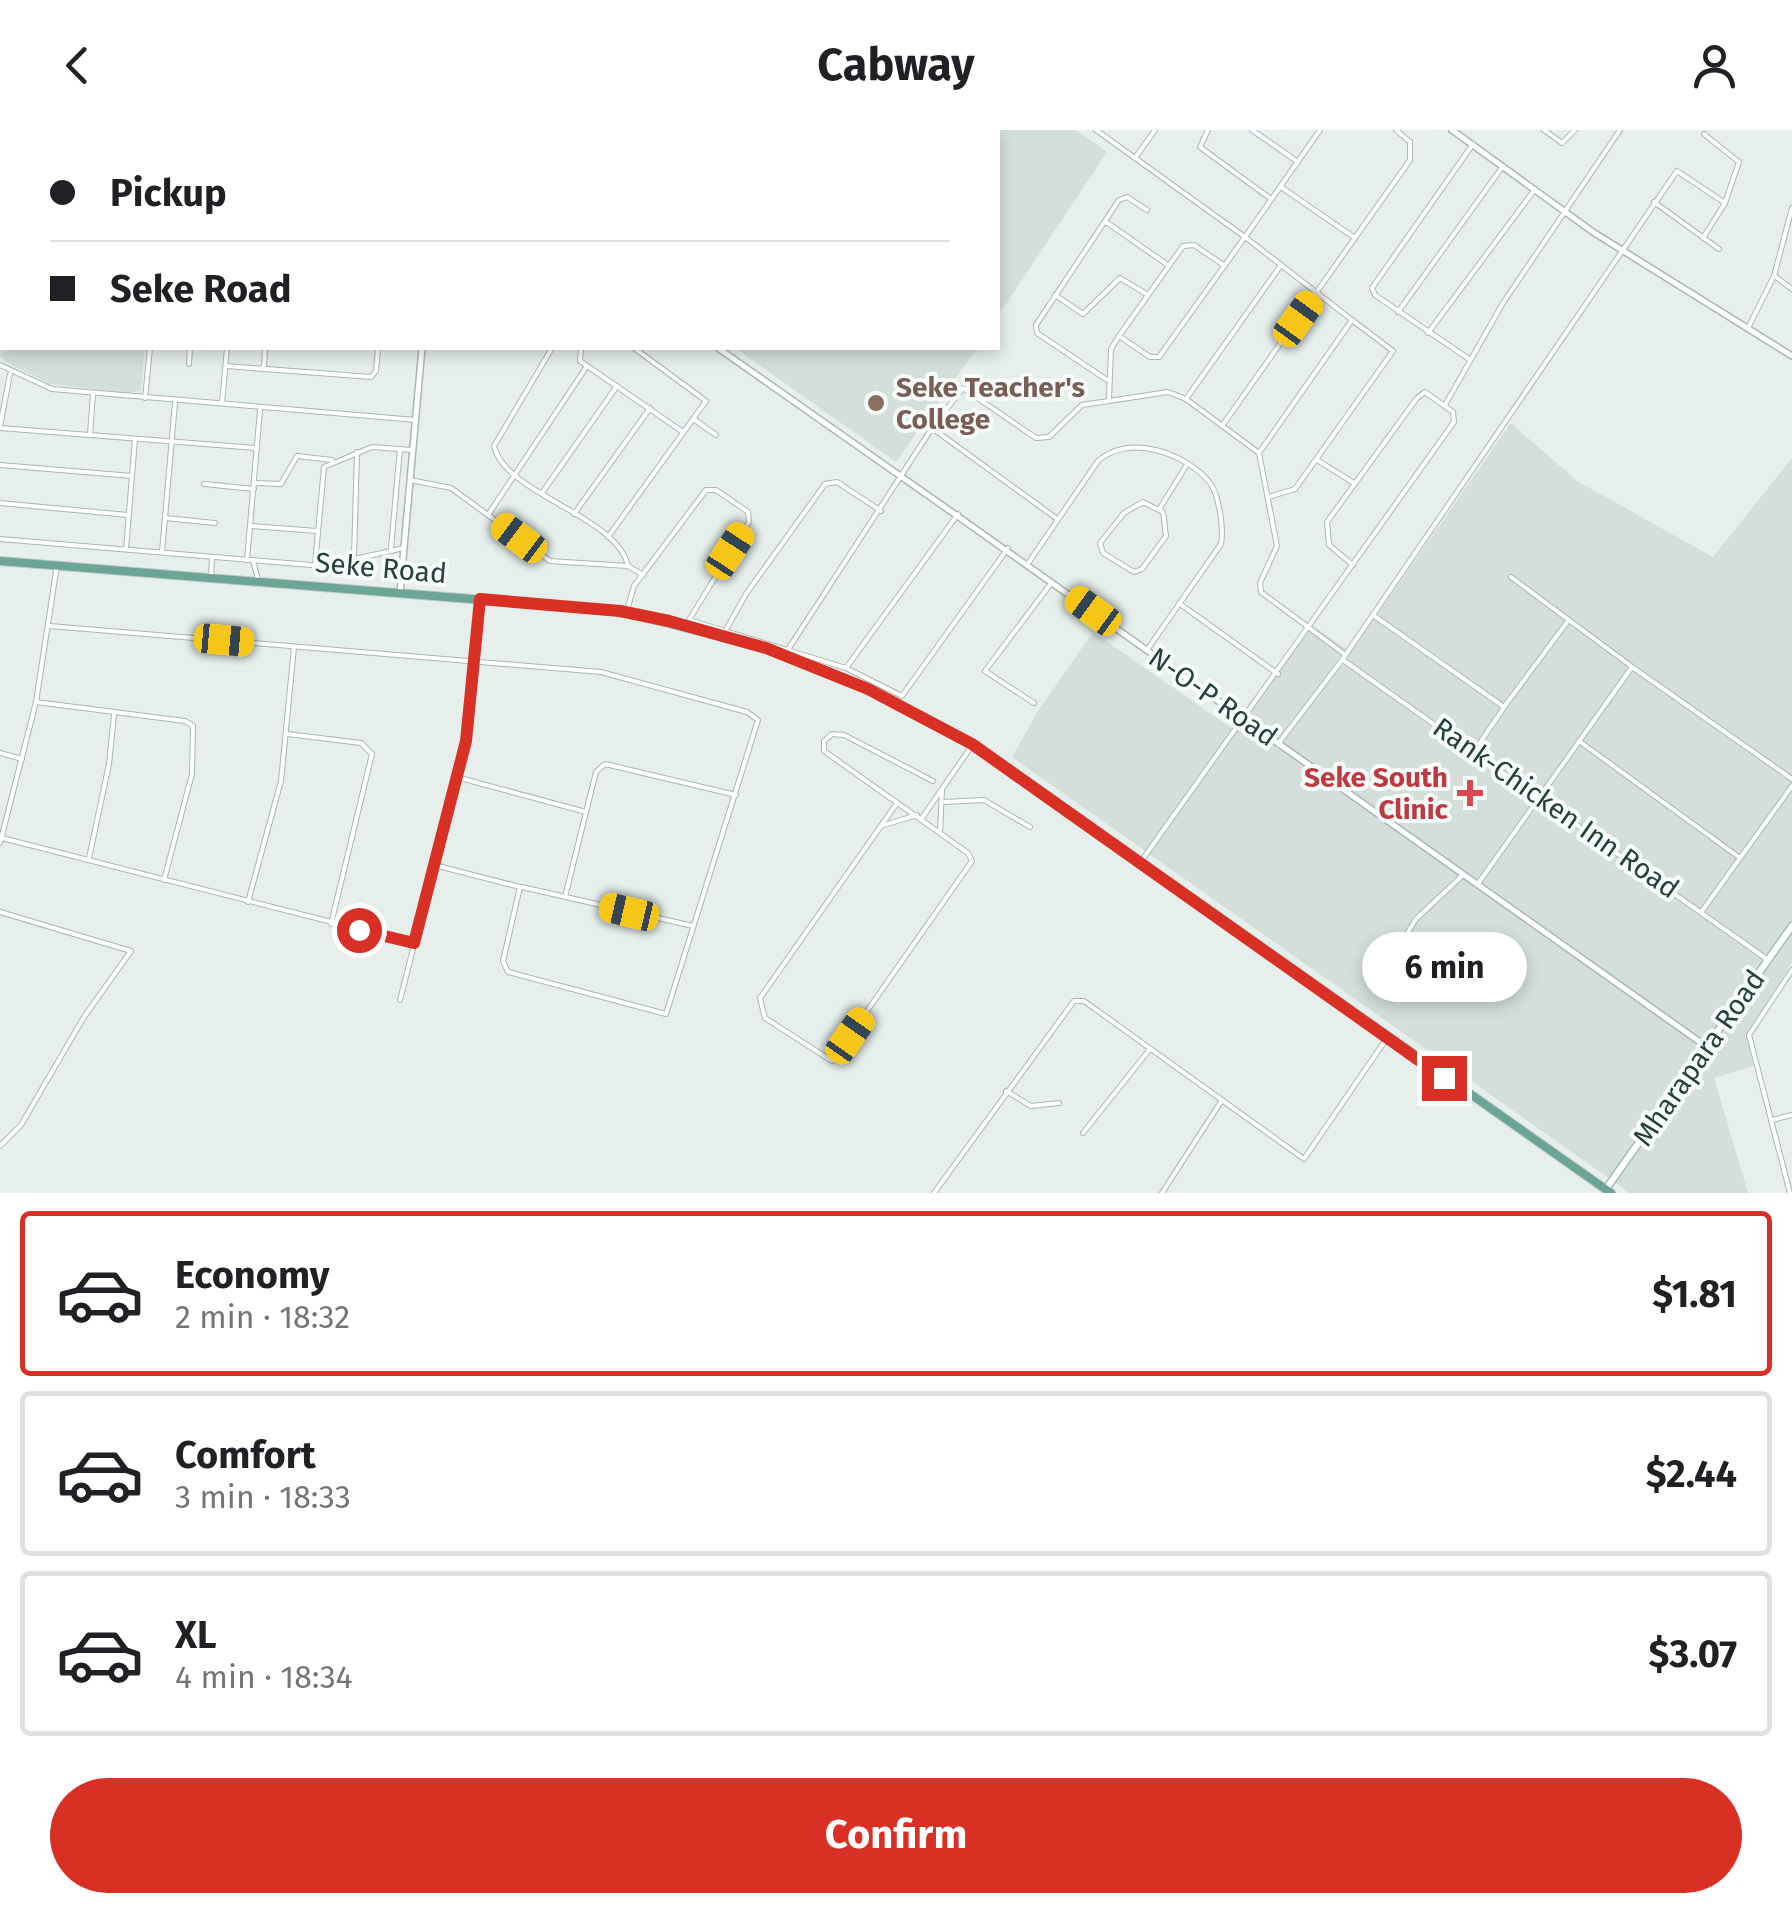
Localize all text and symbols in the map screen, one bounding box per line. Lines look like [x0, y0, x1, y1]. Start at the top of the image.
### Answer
icon: back [50, 38, 105, 93]
text: Cabway [817, 38, 975, 92]
icon: person [1687, 38, 1742, 93]
text: Pickup [110, 170, 227, 216]
text: Seke Road [110, 266, 292, 312]
car [1268, 286, 1328, 352]
place label: Seke Teacher's College [896, 371, 1085, 436]
marker: Seke Teacher's College [865, 392, 887, 414]
car [486, 508, 552, 568]
car [701, 518, 759, 584]
street label: Seke Road [314, 546, 448, 590]
car [1060, 581, 1126, 641]
car [193, 622, 255, 658]
street label: N-O-P Road [1142, 641, 1284, 753]
street label: Rank-Chicken Inn Road [1427, 711, 1685, 905]
place label: Seke South Clinic [1304, 761, 1449, 826]
marker: Seke South Clinic [1457, 780, 1483, 806]
car [596, 891, 662, 933]
route start [337, 908, 382, 953]
callout: 6 min [1362, 933, 1526, 1003]
text: 6 min [1404, 948, 1485, 986]
street label: Mharapara Road [1626, 964, 1772, 1152]
car [821, 1003, 879, 1069]
route end [1422, 1056, 1467, 1101]
icon: car [55, 1249, 145, 1339]
text: Economy [175, 1252, 330, 1298]
text: $1.81 [1652, 1271, 1737, 1317]
text: 2 min · 18:32 [175, 1298, 350, 1336]
icon: car [55, 1429, 145, 1519]
text: Comfort [175, 1432, 316, 1478]
text: $2.44 [1646, 1451, 1737, 1497]
text: 3 min · 18:33 [175, 1478, 351, 1516]
icon: car [55, 1609, 145, 1699]
text: XL [175, 1612, 217, 1658]
text: $3.07 [1649, 1631, 1737, 1677]
text: 4 min · 18:34 [175, 1658, 353, 1696]
button: Confirm [50, 1778, 1742, 1893]

